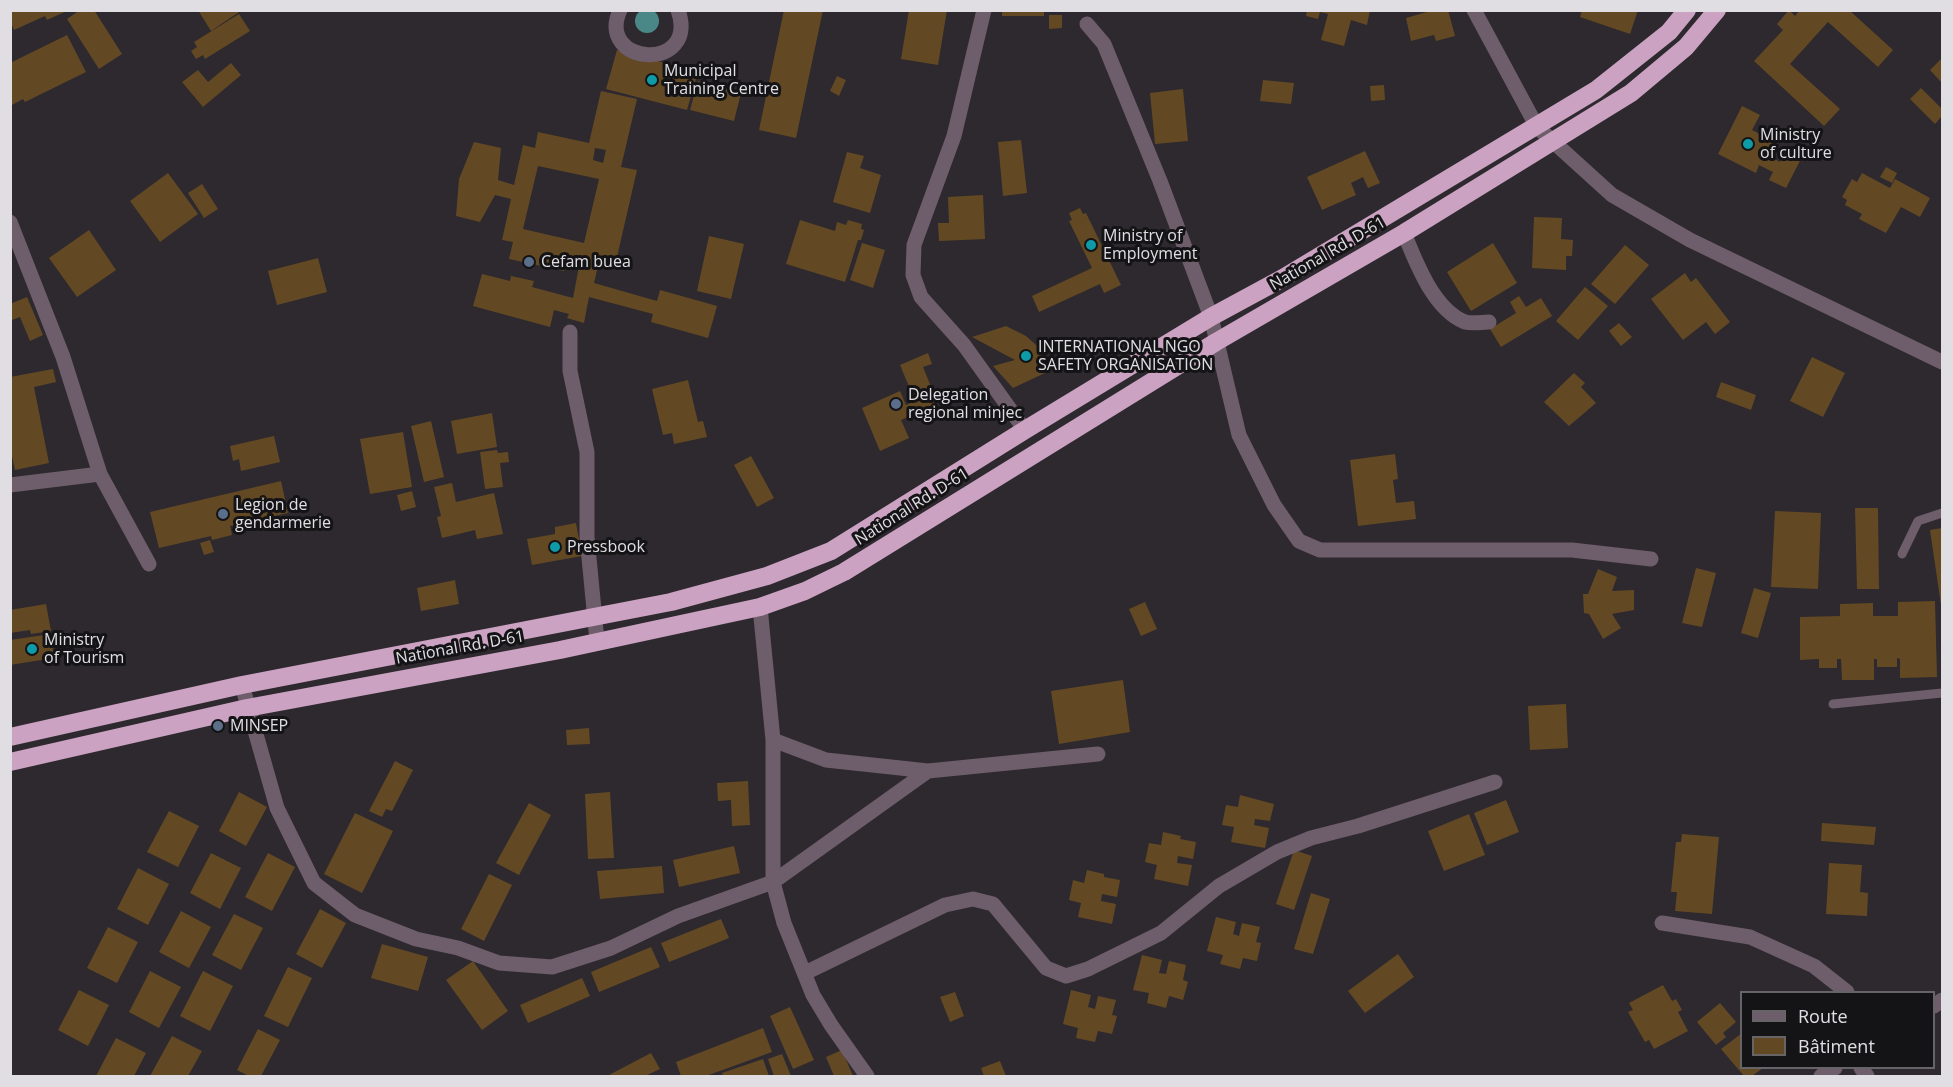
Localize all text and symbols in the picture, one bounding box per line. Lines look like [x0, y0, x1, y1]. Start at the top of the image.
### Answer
place label: Municipal Training Centre [664, 61, 779, 99]
marker: Municipal Training Centre [645, 73, 659, 87]
place label: Ministry of culture [1760, 125, 1832, 163]
marker: Ministry of culture [1741, 137, 1755, 151]
street label: National Rd. D-61 [1267, 213, 1389, 295]
place label: Ministry of Employment [1103, 226, 1197, 264]
marker: Ministry of Employment [1084, 238, 1098, 252]
place label: Cefam buea [541, 252, 631, 272]
marker: Cefam buea [522, 255, 536, 269]
place label: INTERNATIONAL NGO SAFETY ORGANISATION [1038, 337, 1213, 375]
marker: INTERNATIONAL NGO SAFETY ORGANISATION [1019, 349, 1033, 363]
place label: Delegation regional minjec [908, 385, 1022, 423]
marker: Delegation regional minjec [889, 397, 903, 411]
street label: National Rd. D-61 [852, 464, 972, 550]
place label: Legion de gendarmerie [235, 495, 331, 533]
marker: Legion de gendarmerie [216, 507, 230, 521]
place label: Pressbook [567, 537, 645, 557]
marker: Pressbook [548, 540, 562, 554]
street label: National Rd. D-61 [394, 627, 526, 669]
place label: Ministry of Tourism [44, 630, 124, 668]
marker: Ministry of Tourism [25, 642, 39, 656]
place label: MINSEP [230, 716, 288, 736]
marker: MINSEP [211, 719, 225, 733]
legend [1740, 991, 1935, 1069]
text: Route [1798, 1004, 1848, 1028]
text: Bâtiment [1798, 1034, 1875, 1058]

